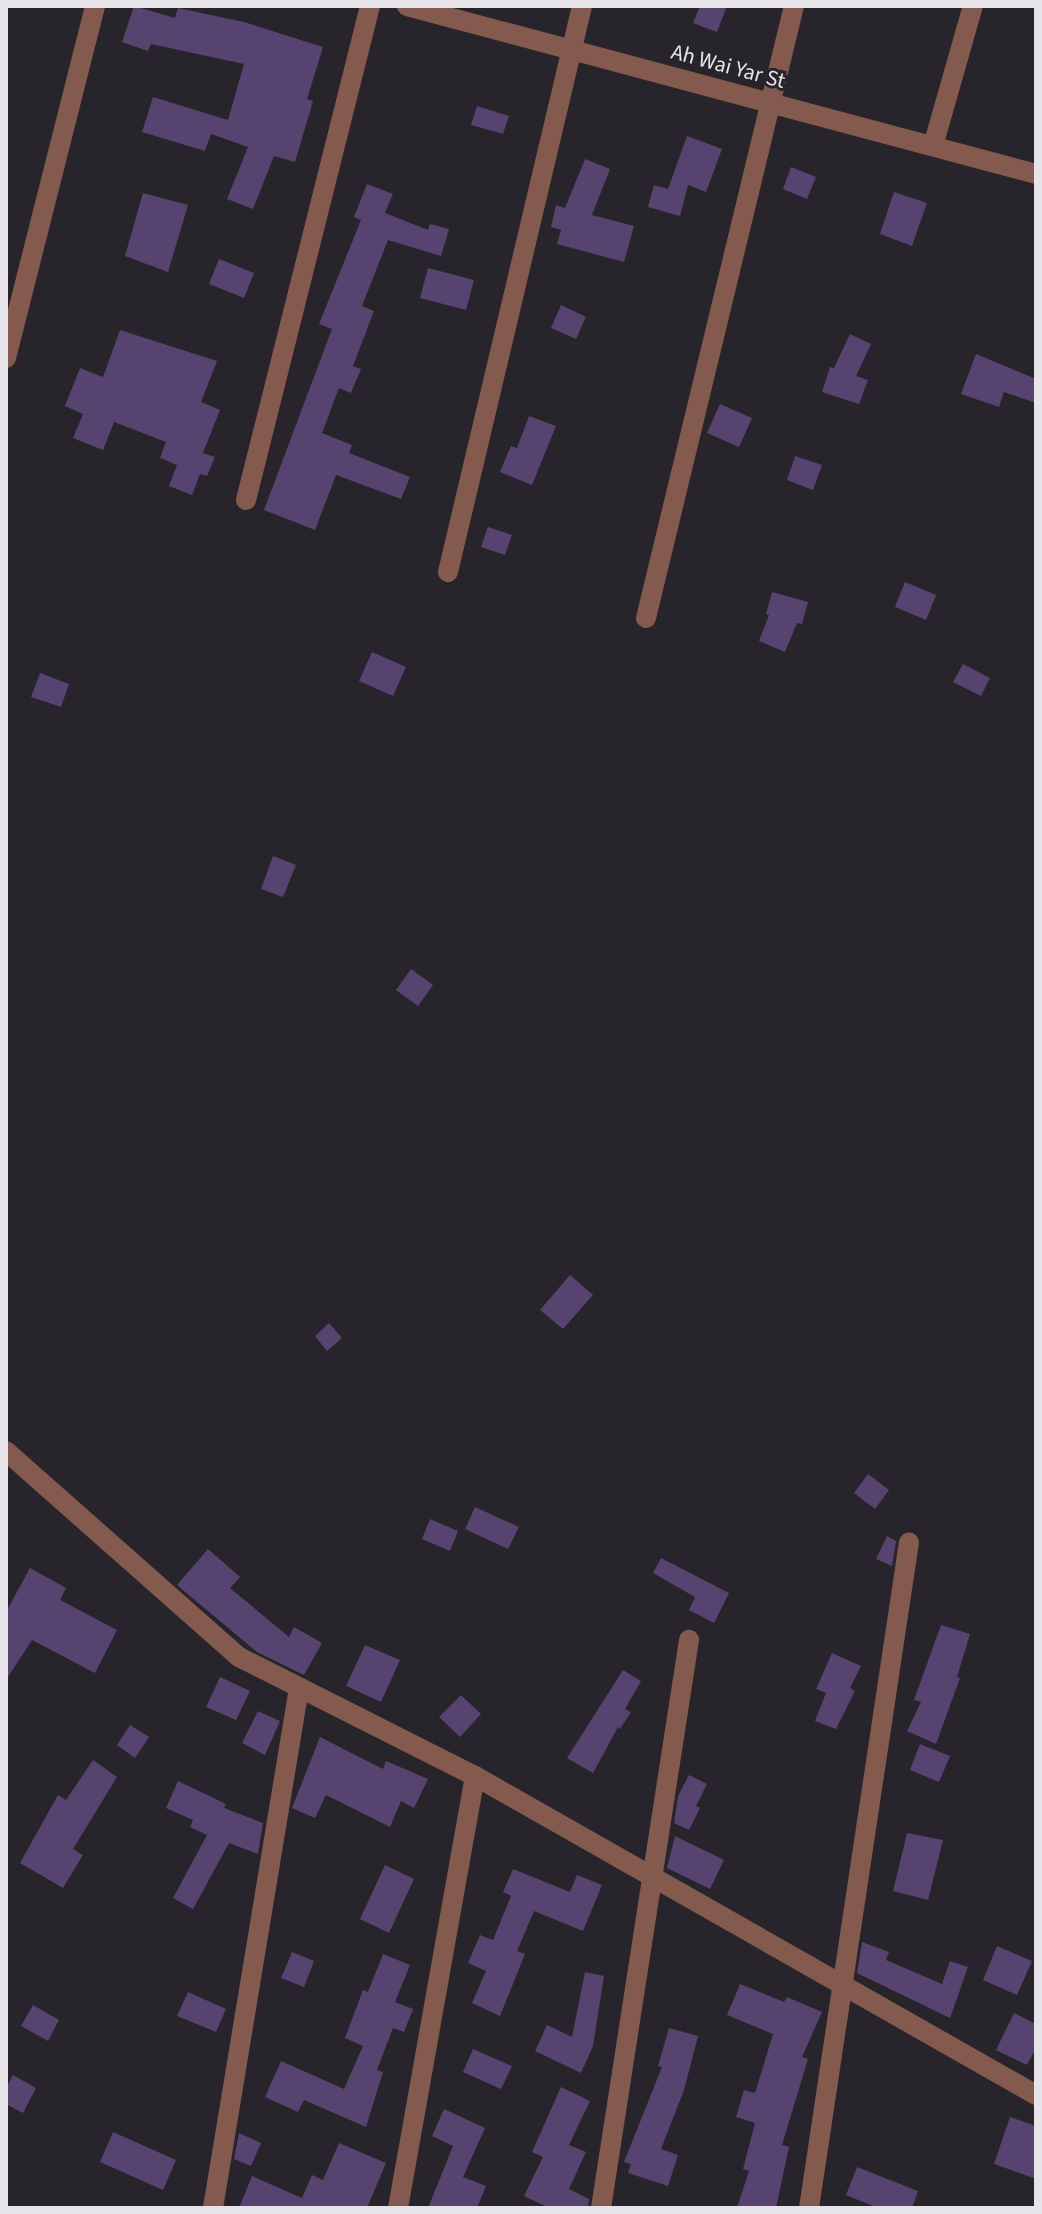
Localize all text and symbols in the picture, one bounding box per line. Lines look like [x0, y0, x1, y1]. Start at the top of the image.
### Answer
street label: Ah Wai Yar St [668, 39, 788, 95]

